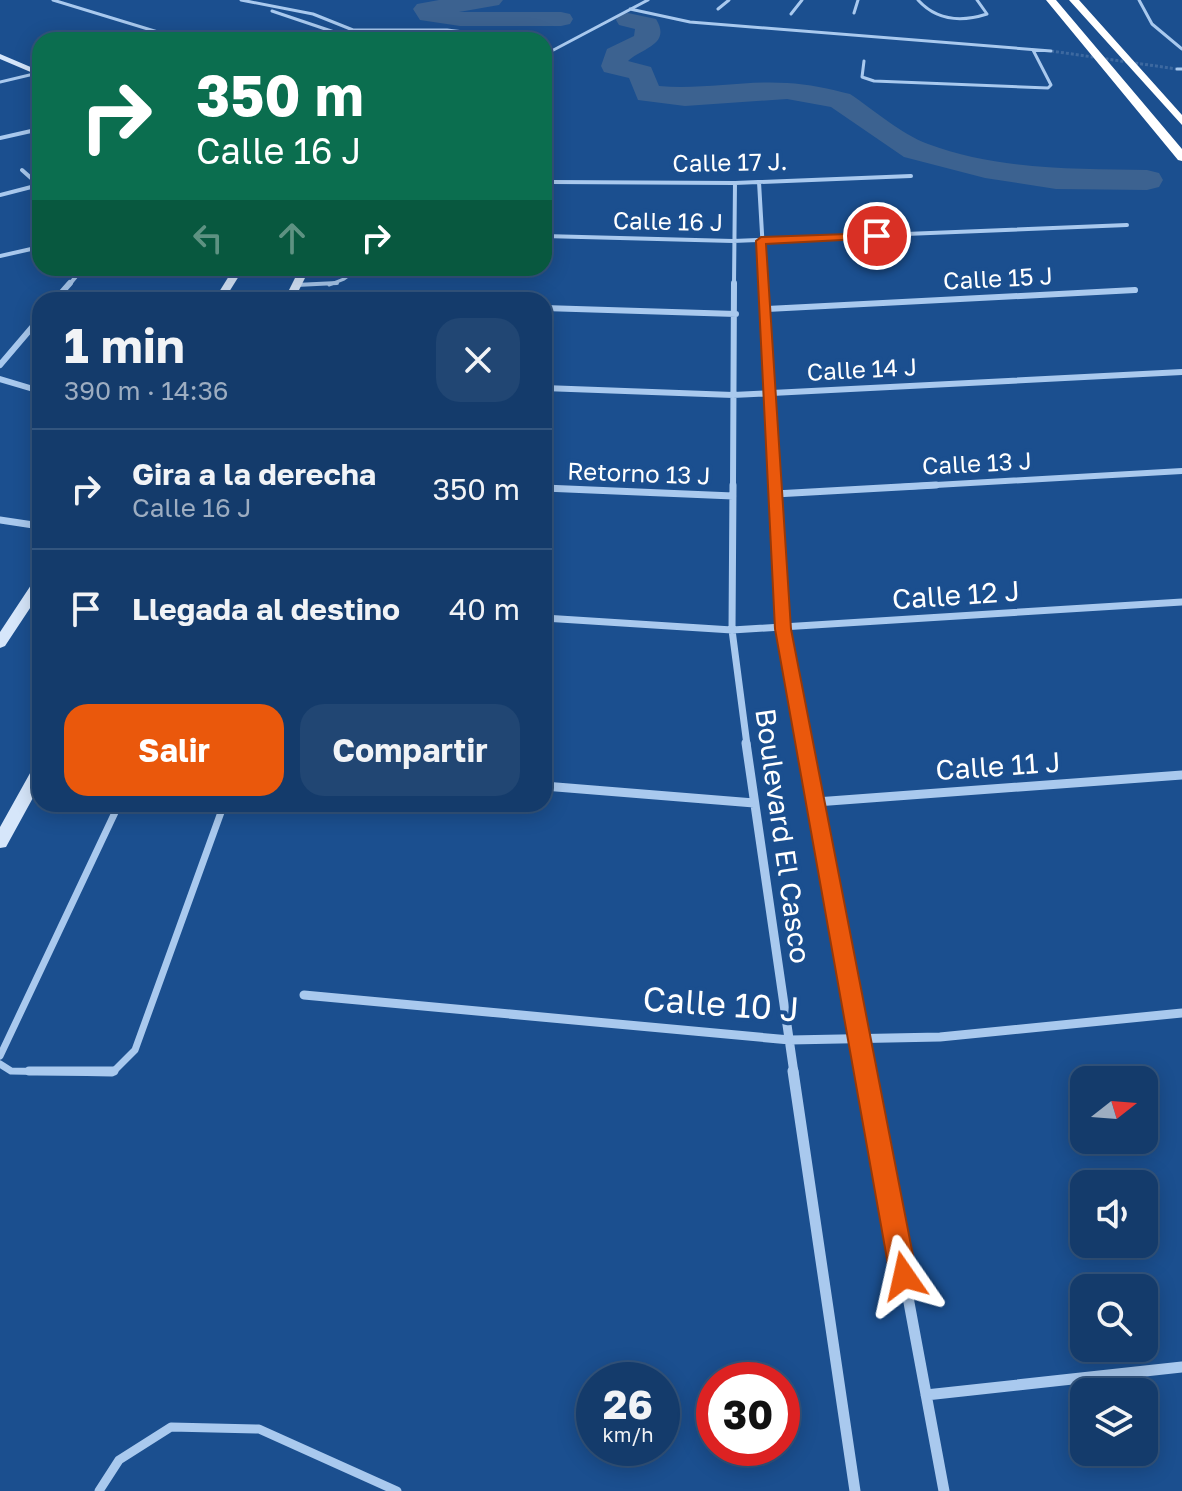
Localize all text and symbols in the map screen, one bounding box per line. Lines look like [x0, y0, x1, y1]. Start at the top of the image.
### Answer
text: 350 m [196, 61, 364, 128]
icon: right [64, 64, 168, 168]
text: Calle 16 J [196, 129, 362, 172]
street label: Calle 17 J. [672, 146, 788, 177]
pin [843, 202, 911, 270]
street label: Calle 16 J [613, 205, 723, 236]
icon: arrive [855, 214, 899, 258]
icon: left [186, 216, 230, 260]
icon: ahead [270, 216, 314, 260]
icon: right [354, 216, 398, 260]
street label: Calle 15 J [942, 260, 1054, 295]
text: 1 min [64, 316, 185, 374]
button: close [436, 318, 520, 402]
street label: Calle 14 J [806, 351, 918, 386]
text: 390 m · 14:36 [64, 375, 229, 406]
street label: Calle 13 J [921, 445, 1033, 480]
text: Gira a la derecha [132, 456, 376, 492]
street label: Retorno 13 J [567, 456, 711, 489]
icon: right [64, 467, 108, 511]
text: 350 m [432, 471, 520, 507]
text: Calle 16 J [132, 492, 252, 523]
street label: Calle 12 J [891, 574, 1021, 615]
icon: arrive [64, 587, 108, 631]
text: Llegada al destino [132, 591, 400, 627]
text: 40 m [449, 591, 520, 627]
button: Salir [64, 704, 284, 796]
button: Compartir [300, 704, 520, 796]
street label: Boulevard El Casco [749, 706, 818, 966]
street label: Calle 11 J [934, 745, 1062, 786]
street label: Calle 10 J [641, 978, 801, 1028]
north arrow [1070, 1066, 1158, 1154]
map controls [1070, 1066, 1158, 1466]
button: sound [1070, 1170, 1158, 1258]
position arrow [862, 1234, 946, 1318]
button: search [1070, 1274, 1158, 1362]
speed limit sign: 30 [696, 1362, 800, 1466]
button: layers [1070, 1378, 1158, 1466]
text: 26 [603, 1380, 653, 1428]
text: km/h [603, 1422, 653, 1446]

